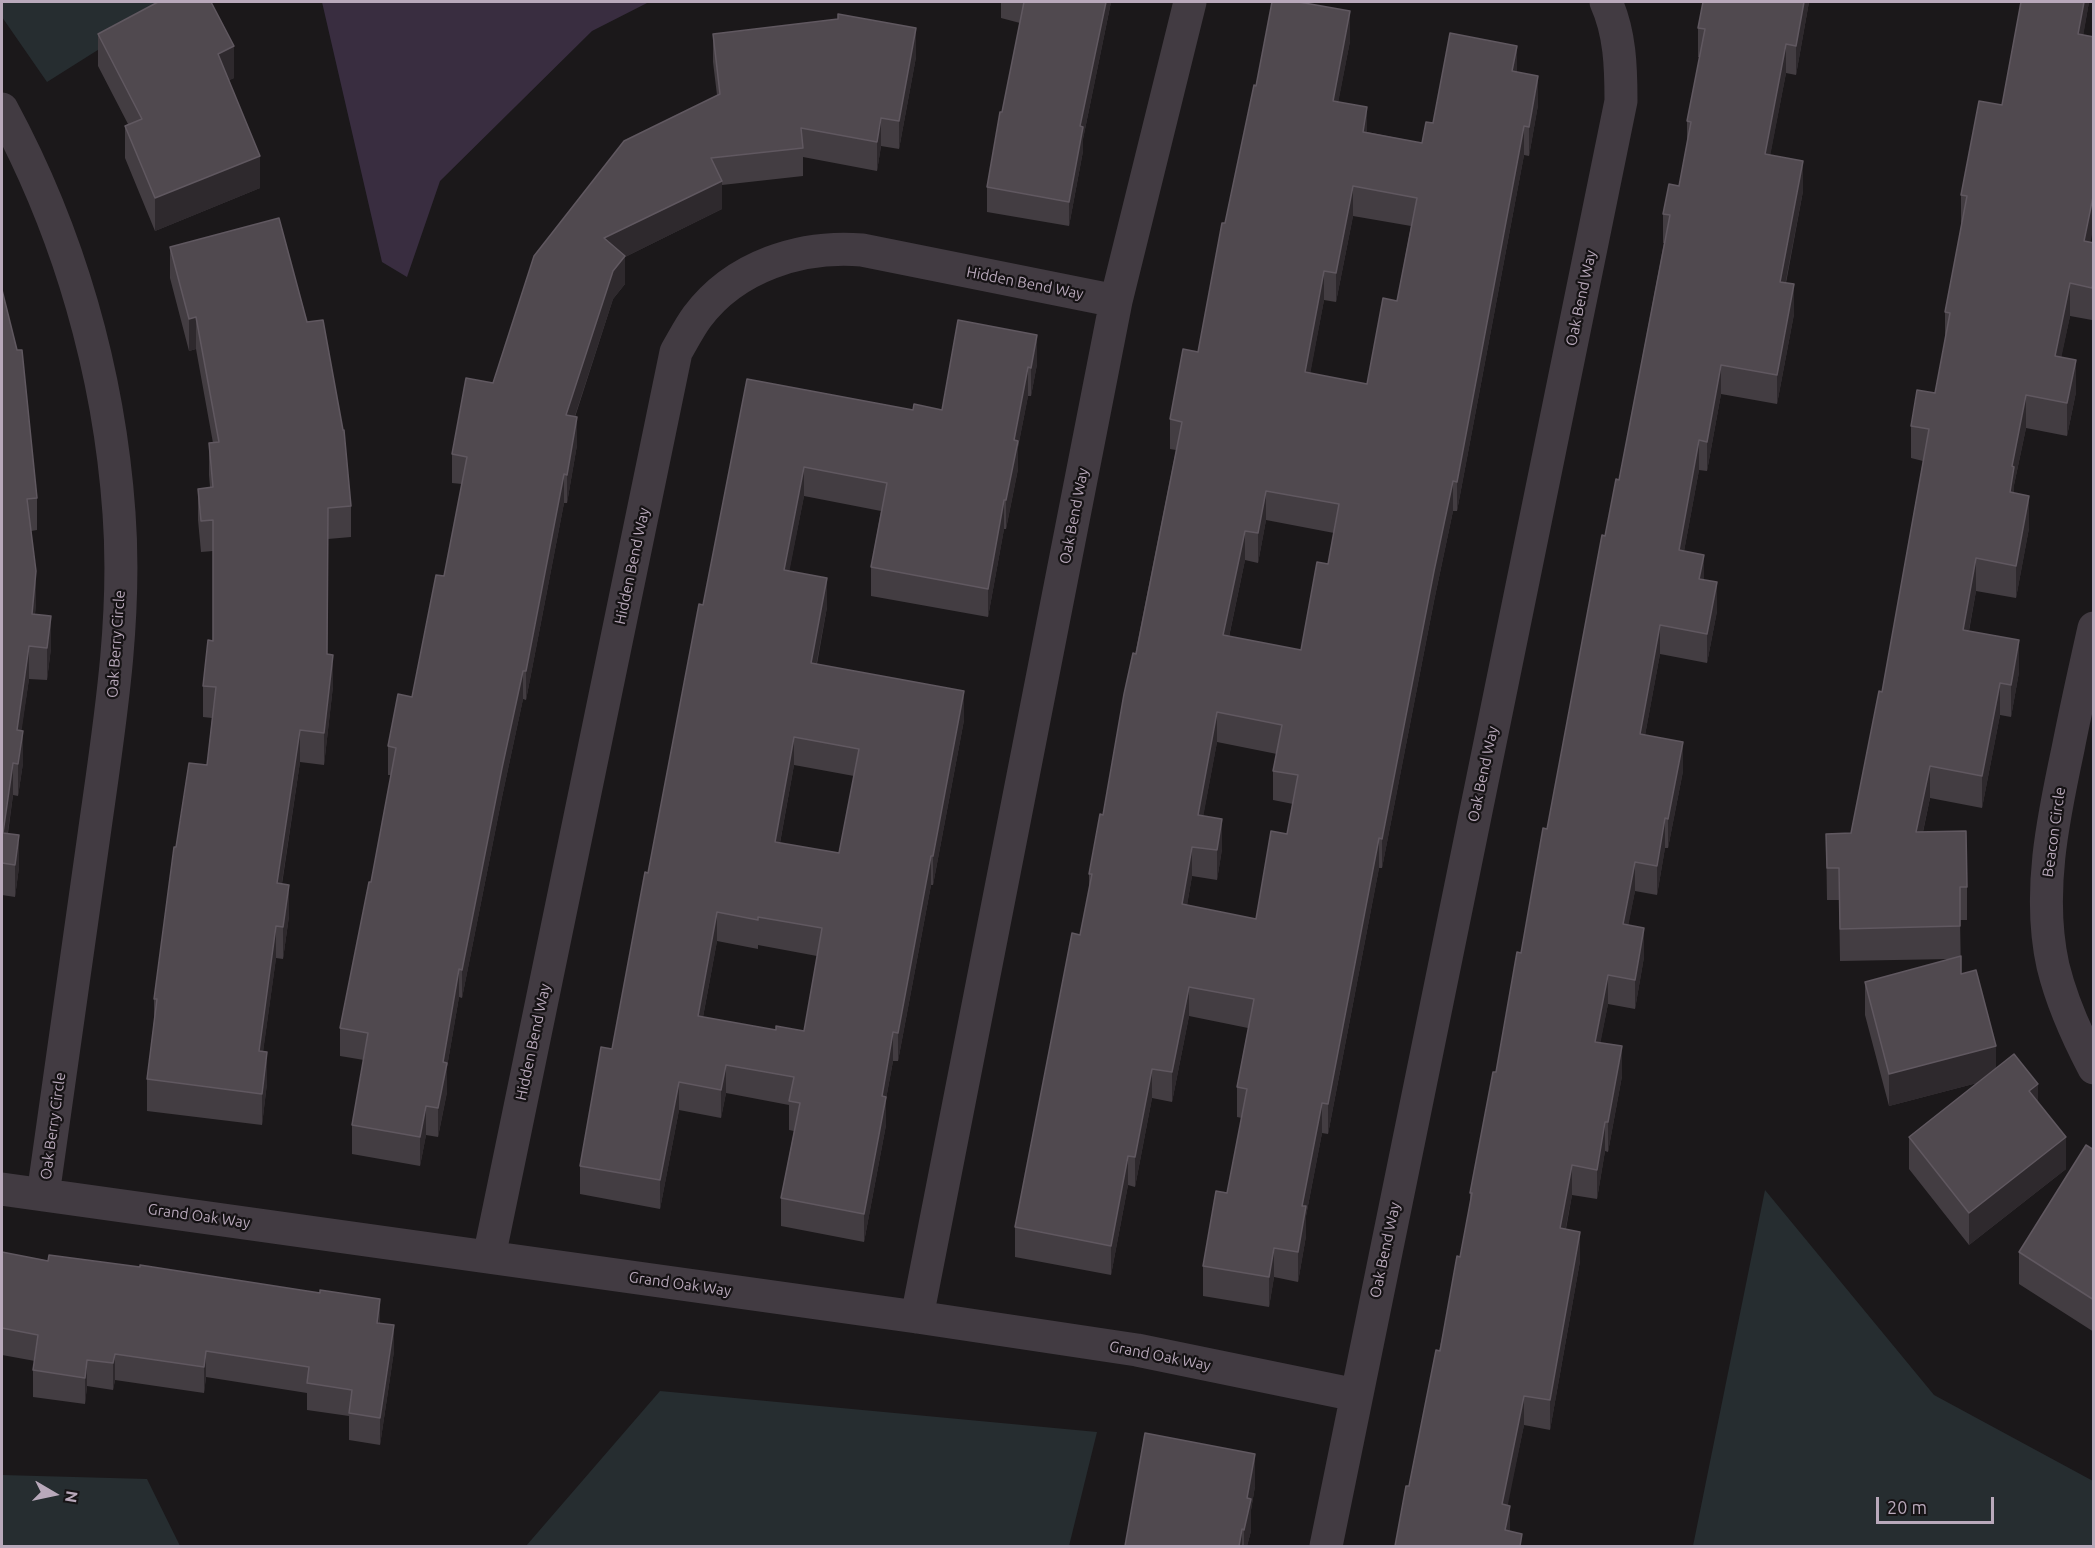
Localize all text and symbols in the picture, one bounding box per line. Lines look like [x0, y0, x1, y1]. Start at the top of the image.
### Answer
street label: Oak Bend Way [1562, 248, 1600, 348]
street label: Hidden Bend Way [965, 263, 1085, 303]
street label: Oak Bend Way [1056, 466, 1092, 566]
street label: Hidden Bend Way [611, 506, 653, 626]
street label: Oak Berry Circle [103, 589, 129, 699]
street label: Oak Bend Way [1464, 724, 1502, 824]
street label: Beacon Circle [2039, 786, 2069, 878]
street label: Hidden Bend Way [512, 982, 554, 1102]
street label: Oak Berry Circle [37, 1071, 69, 1181]
street label: Grand Oak Way [147, 1200, 251, 1232]
street label: Oak Bend Way [1366, 1200, 1404, 1300]
street label: Grand Oak Way [628, 1268, 732, 1300]
street label: Grand Oak Way [1108, 1337, 1212, 1375]
north arrow [24, 1464, 84, 1524]
scale bar [1879, 1485, 1998, 1523]
text: N [62, 1490, 82, 1504]
text: 20 m [1887, 1497, 1927, 1517]

